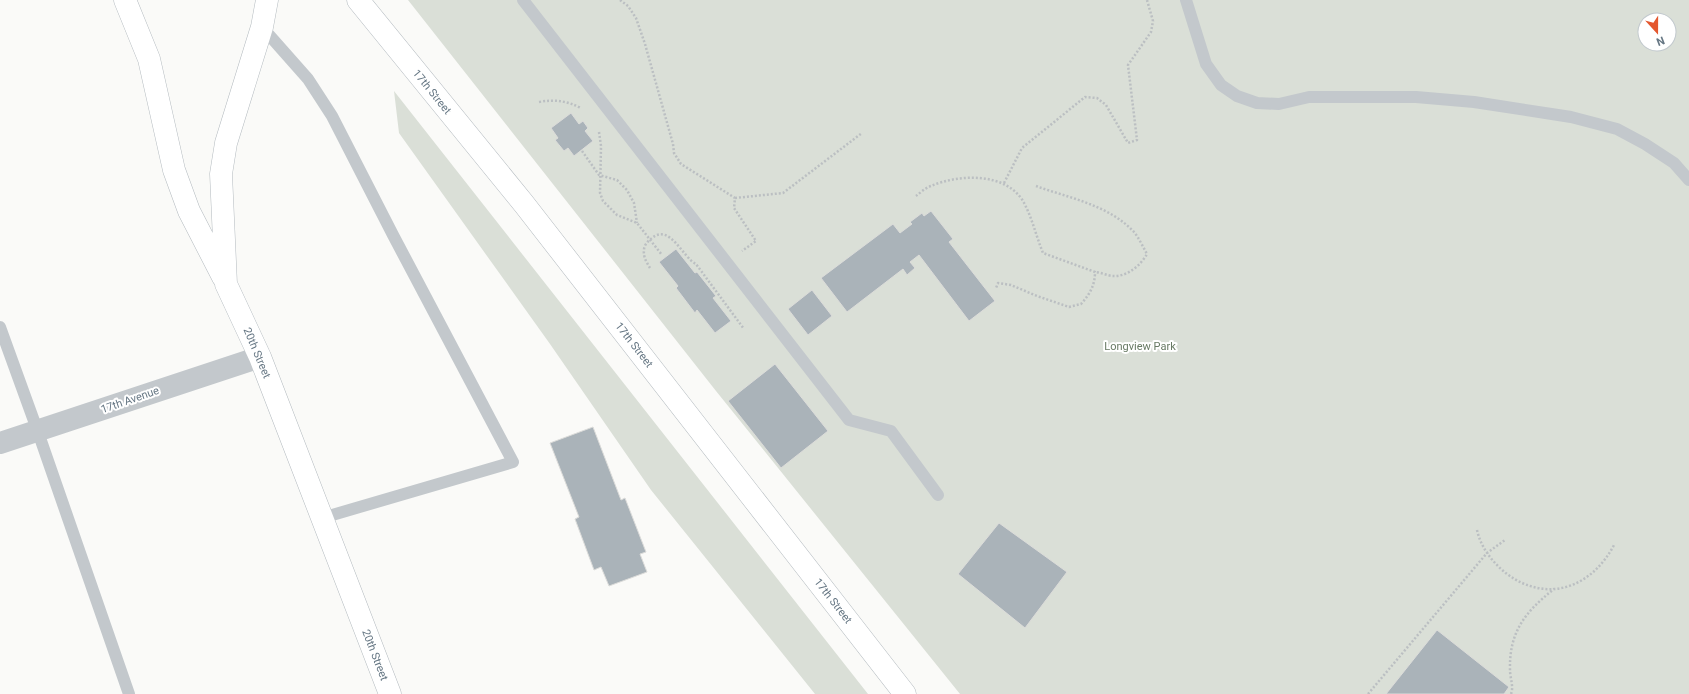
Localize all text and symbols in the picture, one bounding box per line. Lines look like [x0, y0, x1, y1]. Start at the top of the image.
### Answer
north arrow [1637, 12, 1677, 52]
text: N [1654, 33, 1666, 48]
street label: 17th Street [410, 67, 454, 117]
street label: 17th Street [612, 320, 656, 370]
street label: 20th Street [241, 326, 274, 381]
park label: Longview Park [1104, 340, 1176, 353]
street label: 17th Avenue [99, 384, 161, 416]
street label: 17th Street [811, 576, 855, 626]
street label: 20th Street [359, 628, 391, 683]

